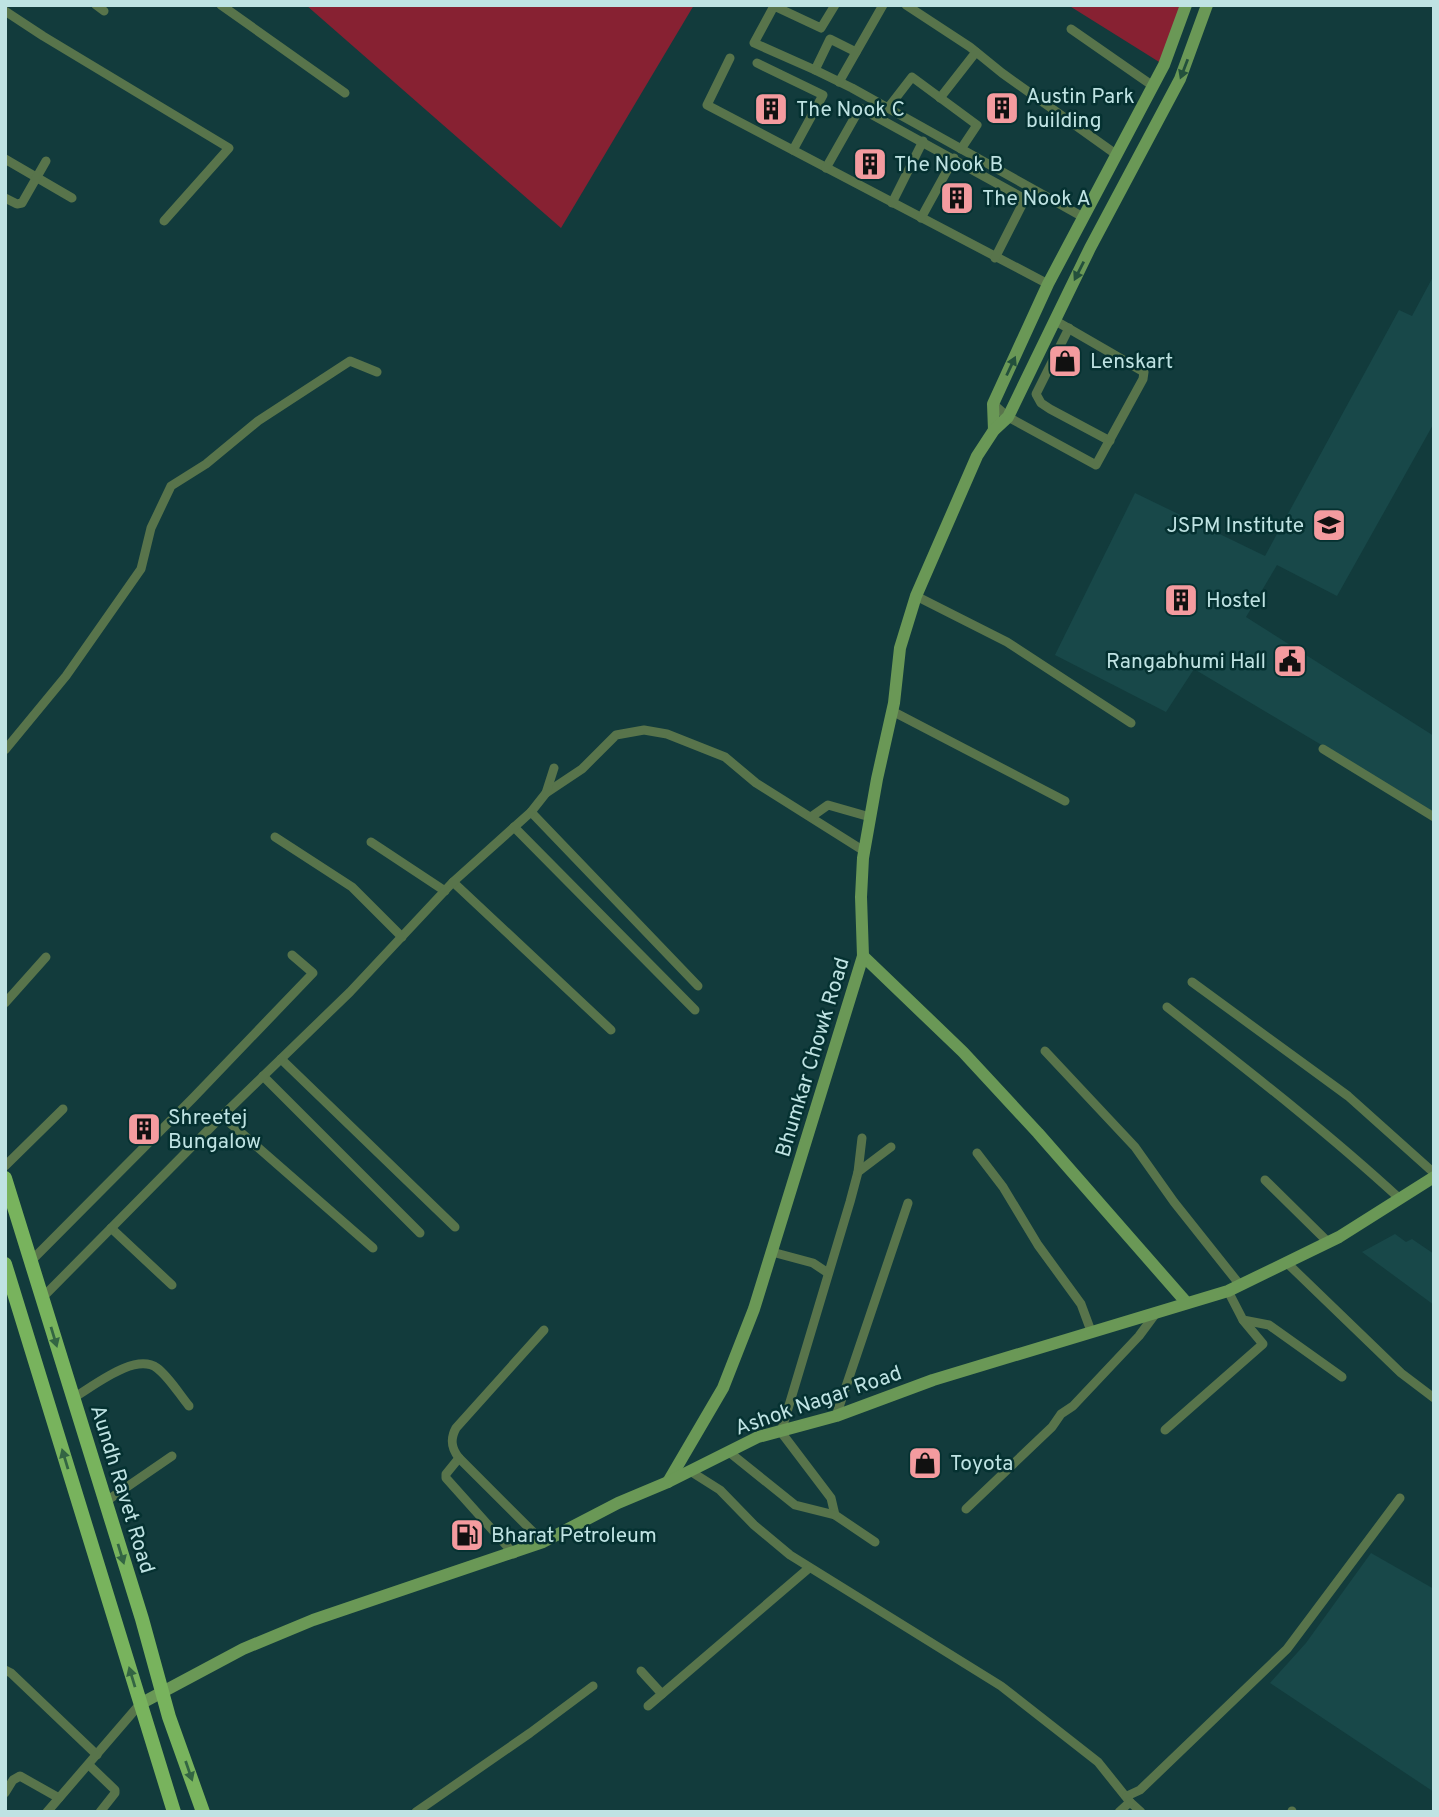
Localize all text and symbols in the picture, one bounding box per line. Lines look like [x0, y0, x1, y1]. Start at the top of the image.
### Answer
one-way arrow [1178, 59, 1189, 80]
place label: Austin Park building [1026, 84, 1135, 135]
building icon: Austin Park building [983, 89, 1021, 127]
building icon: The Nook C [752, 90, 790, 128]
place label: The Nook C [796, 97, 905, 124]
building icon: The Nook B [851, 145, 889, 183]
place label: The Nook B [894, 152, 1003, 179]
building icon: The Nook A [938, 179, 976, 217]
place label: The Nook A [982, 186, 1091, 213]
one-way arrow [1073, 261, 1084, 281]
shop icon: Lenskart [1046, 342, 1084, 380]
place label: Lenskart [1090, 349, 1173, 376]
one-way arrow [1006, 355, 1017, 376]
school or university icon: JSPM Institute [1310, 506, 1348, 544]
place label: JSPM Institute [1166, 513, 1304, 540]
building icon: Hostel [1162, 581, 1200, 619]
place label: Hostel [1206, 588, 1266, 615]
public building icon: Rangabhumi Hall [1271, 642, 1309, 680]
place label: Rangabhumi Hall [1106, 649, 1266, 676]
street label: Bhumkar Chowk Road [770, 954, 857, 1161]
place label: Shreetej Bungalow [168, 1105, 261, 1156]
building icon: Shreetej Bungalow [125, 1110, 163, 1148]
one-way arrow [50, 1326, 60, 1347]
street label: Ashok Nagar Road [732, 1360, 905, 1443]
street label: Aundh Ravet Road [83, 1402, 160, 1577]
shop icon: Toyota [906, 1444, 944, 1482]
one-way arrow [60, 1448, 70, 1469]
place label: Toyota [950, 1451, 1013, 1478]
fuel station icon: Bharat Petroleum [448, 1516, 486, 1554]
place label: Bharat Petroleum [491, 1523, 657, 1550]
one-way arrow [117, 1544, 127, 1565]
one-way arrow [127, 1666, 137, 1687]
one-way arrow [183, 1761, 194, 1782]

